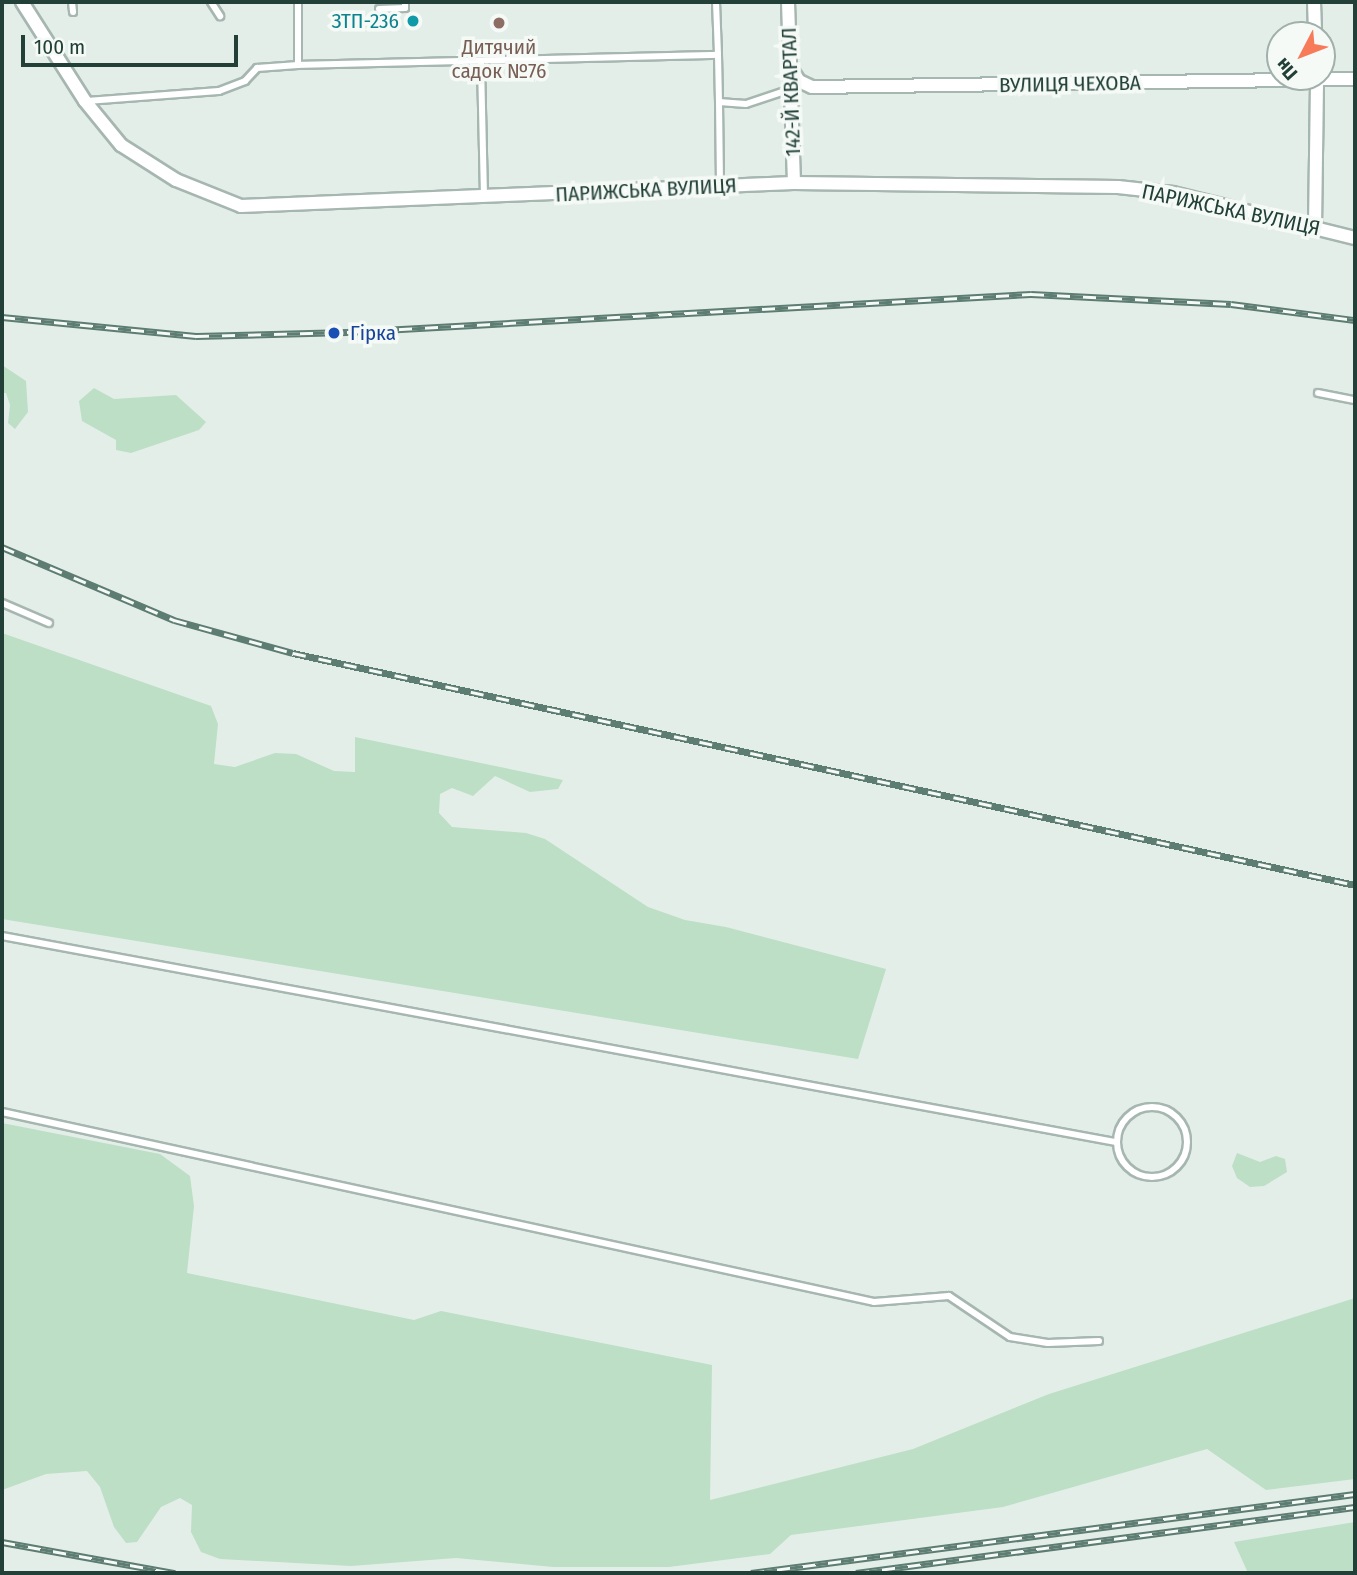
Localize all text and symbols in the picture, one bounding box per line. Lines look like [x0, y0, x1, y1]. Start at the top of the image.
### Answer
place label: ЗТП-236 [332, 8, 399, 34]
marker: ЗТП-236 [405, 13, 421, 29]
marker: Дитячий садок №76 [491, 15, 507, 31]
scale bar [24, 21, 242, 65]
north arrow [1266, 21, 1336, 91]
street label: 142-Й КВАРТАЛ [776, 27, 806, 157]
text: 100 m [34, 34, 85, 60]
place label: Дитячий садок №76 [452, 34, 546, 84]
text: Пн [1271, 53, 1302, 85]
street label: ВУЛИЦЯ ЧЕХОВА [999, 70, 1141, 98]
street label: ПАРИЖСЬКА ВУЛИЦЯ [555, 173, 737, 207]
street label: ПАРИЖСЬКА ВУЛИЦЯ [1140, 179, 1322, 241]
place label: Гірка [350, 320, 396, 346]
marker: Гірка [324, 323, 344, 343]

